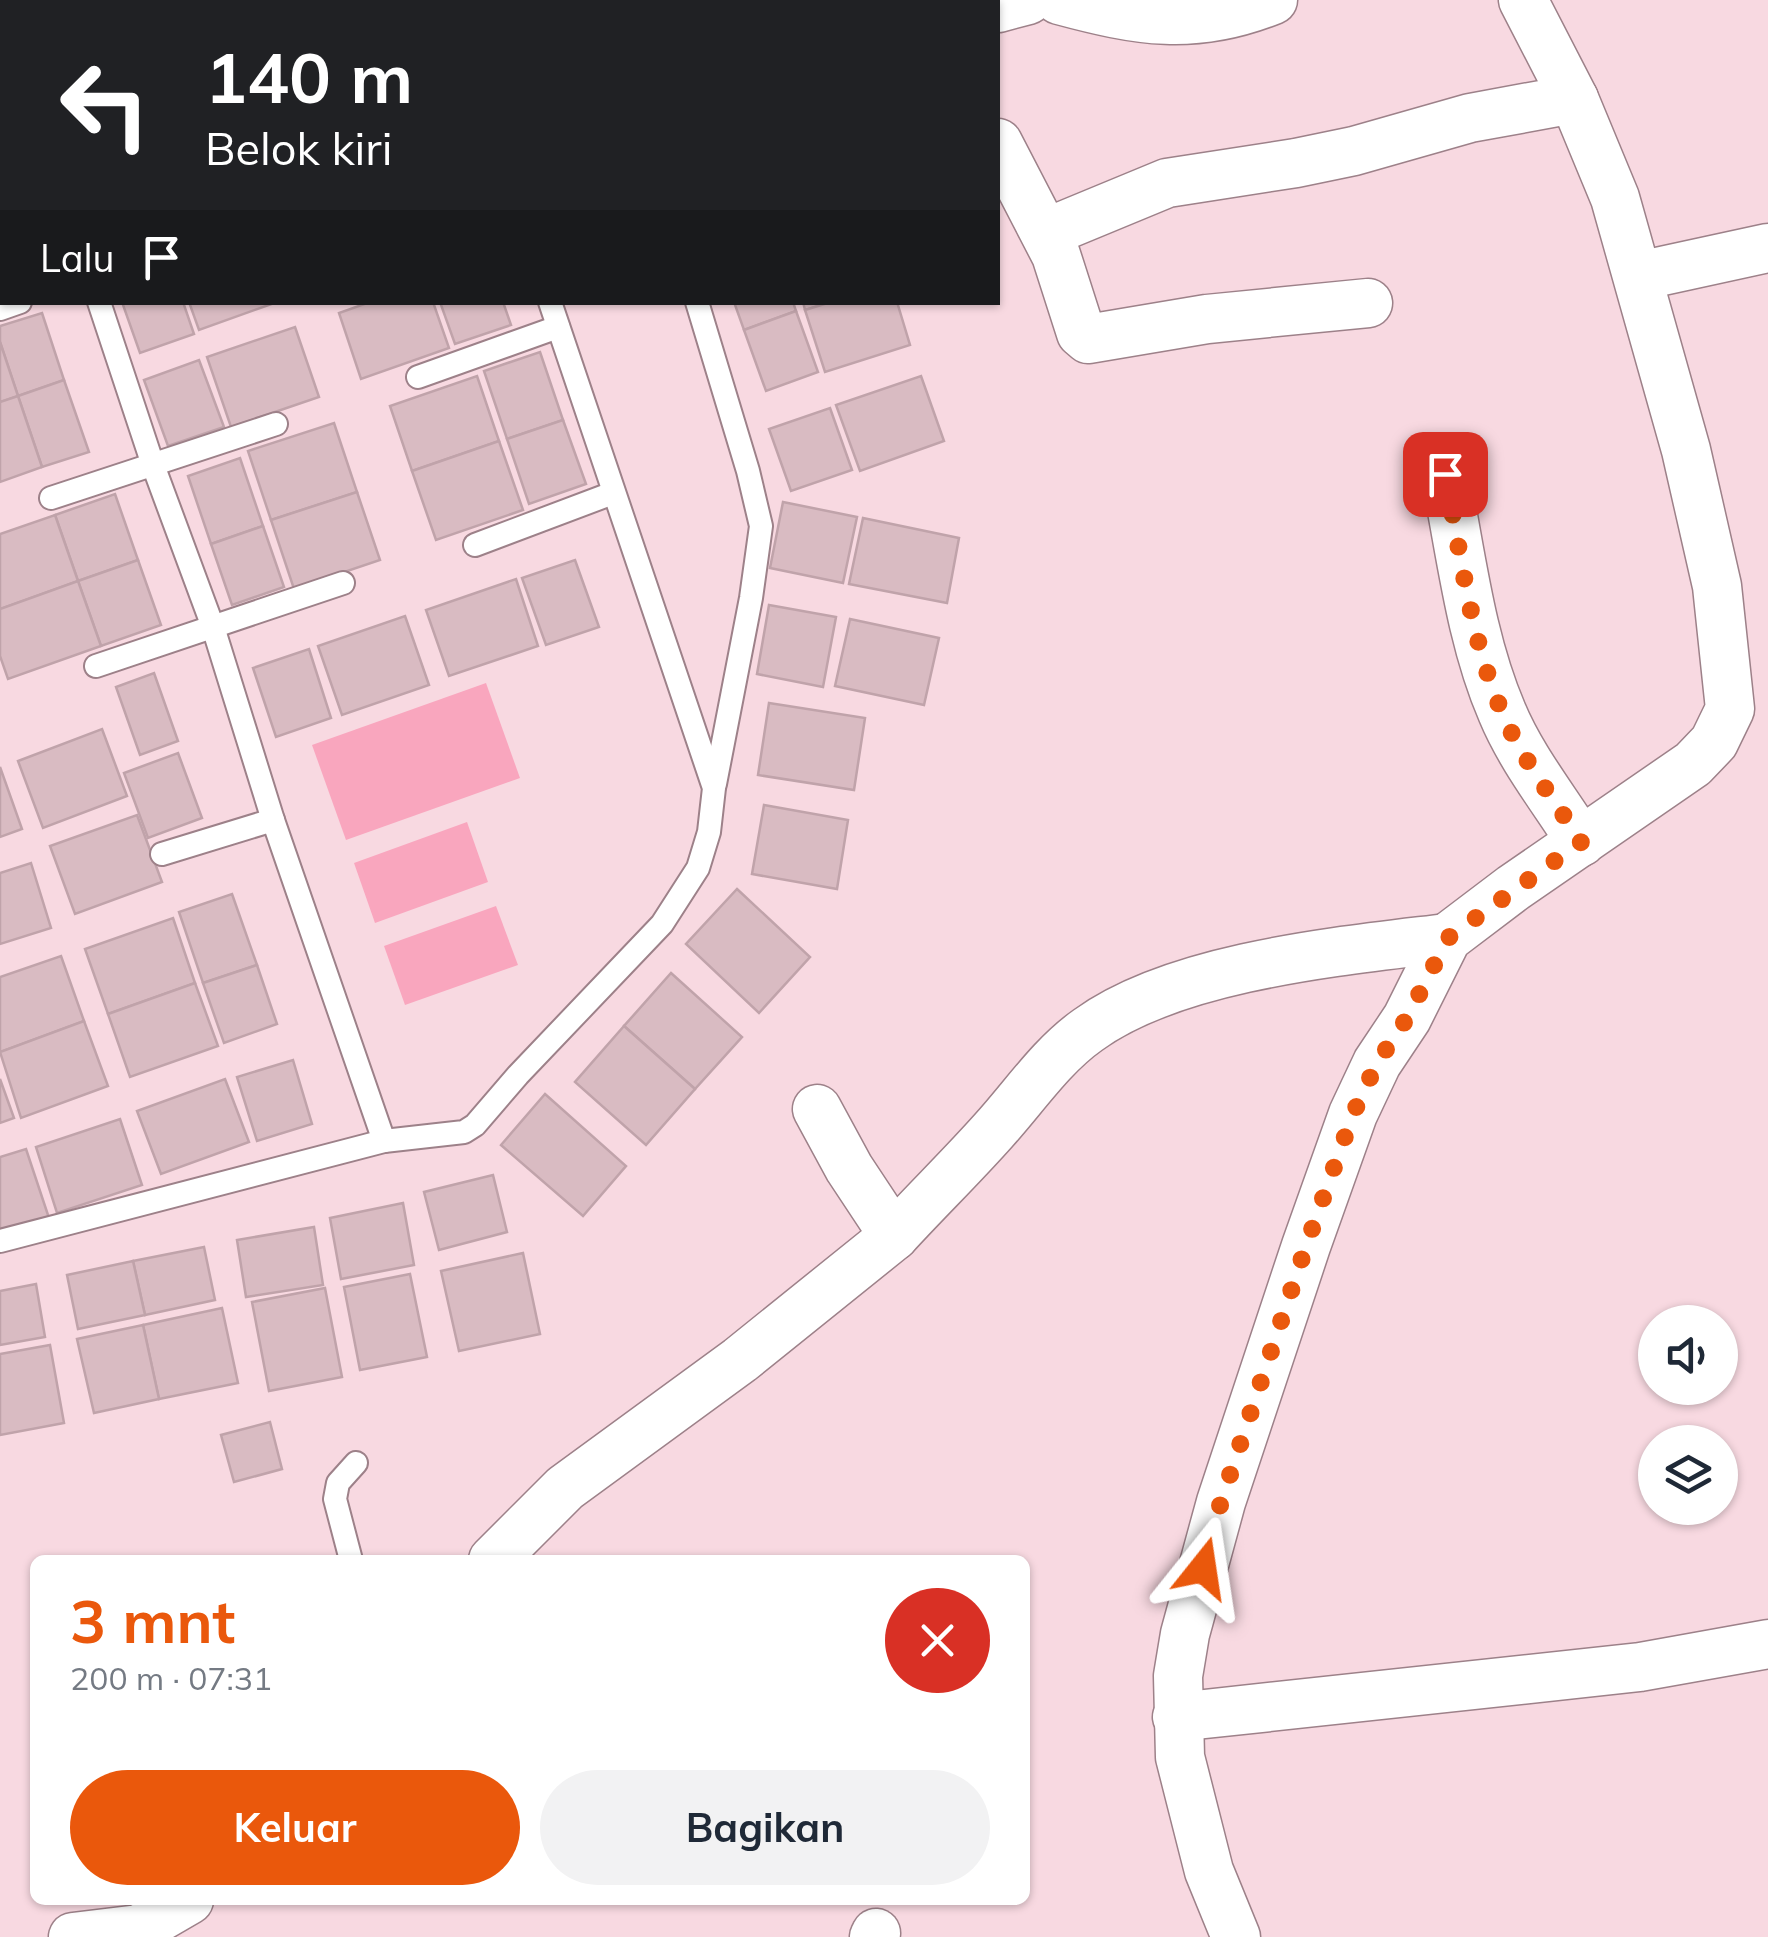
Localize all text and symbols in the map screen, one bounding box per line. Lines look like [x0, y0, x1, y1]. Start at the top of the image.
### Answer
text: 140 m [205, 33, 413, 121]
icon: left [40, 40, 170, 170]
text: Belok kiri [205, 120, 392, 176]
icon: arrive [134, 230, 189, 285]
text: Lalu [40, 234, 114, 282]
pin [1403, 432, 1488, 517]
icon: arrive [1418, 447, 1473, 502]
map controls [1638, 1305, 1738, 1525]
button: sound [1638, 1305, 1738, 1405]
button: layers [1638, 1425, 1738, 1525]
position arrow [1151, 1516, 1255, 1620]
text: 3 mnt [70, 1583, 235, 1658]
button: close [885, 1588, 990, 1693]
text: 200 m · 07:31 [70, 1658, 272, 1698]
button: Keluar [70, 1770, 520, 1885]
button: Bagikan [540, 1770, 990, 1885]

